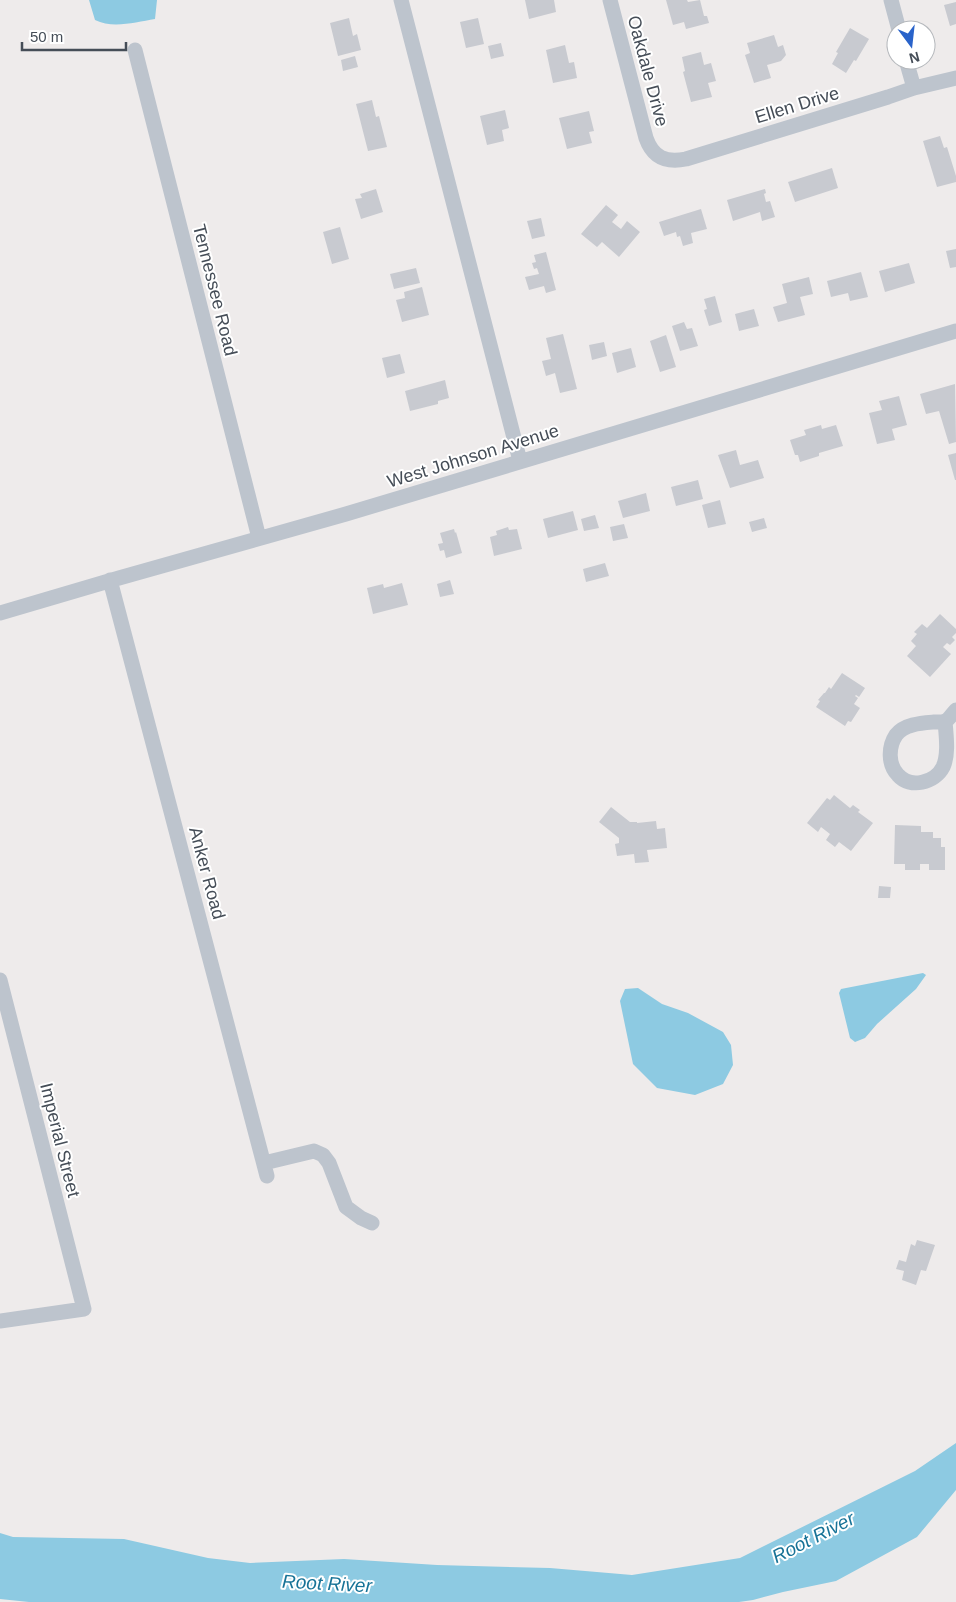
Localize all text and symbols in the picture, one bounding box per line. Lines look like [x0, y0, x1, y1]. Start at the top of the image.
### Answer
street label: Oakdale Drive [624, 13, 672, 129]
scale bar [22, 20, 126, 52]
north arrow [886, 20, 936, 70]
text: 50 m [30, 28, 63, 45]
text: N [907, 49, 921, 67]
street label: Ellen Drive [752, 83, 842, 127]
street label: Tennessee Road [189, 222, 241, 358]
street label: West Johnson Avenue [385, 420, 561, 492]
street label: Anker Road [185, 825, 229, 921]
street label: Imperial Street [36, 1081, 84, 1199]
water label: Root River [768, 1507, 859, 1567]
water label: Root River [282, 1571, 373, 1596]

